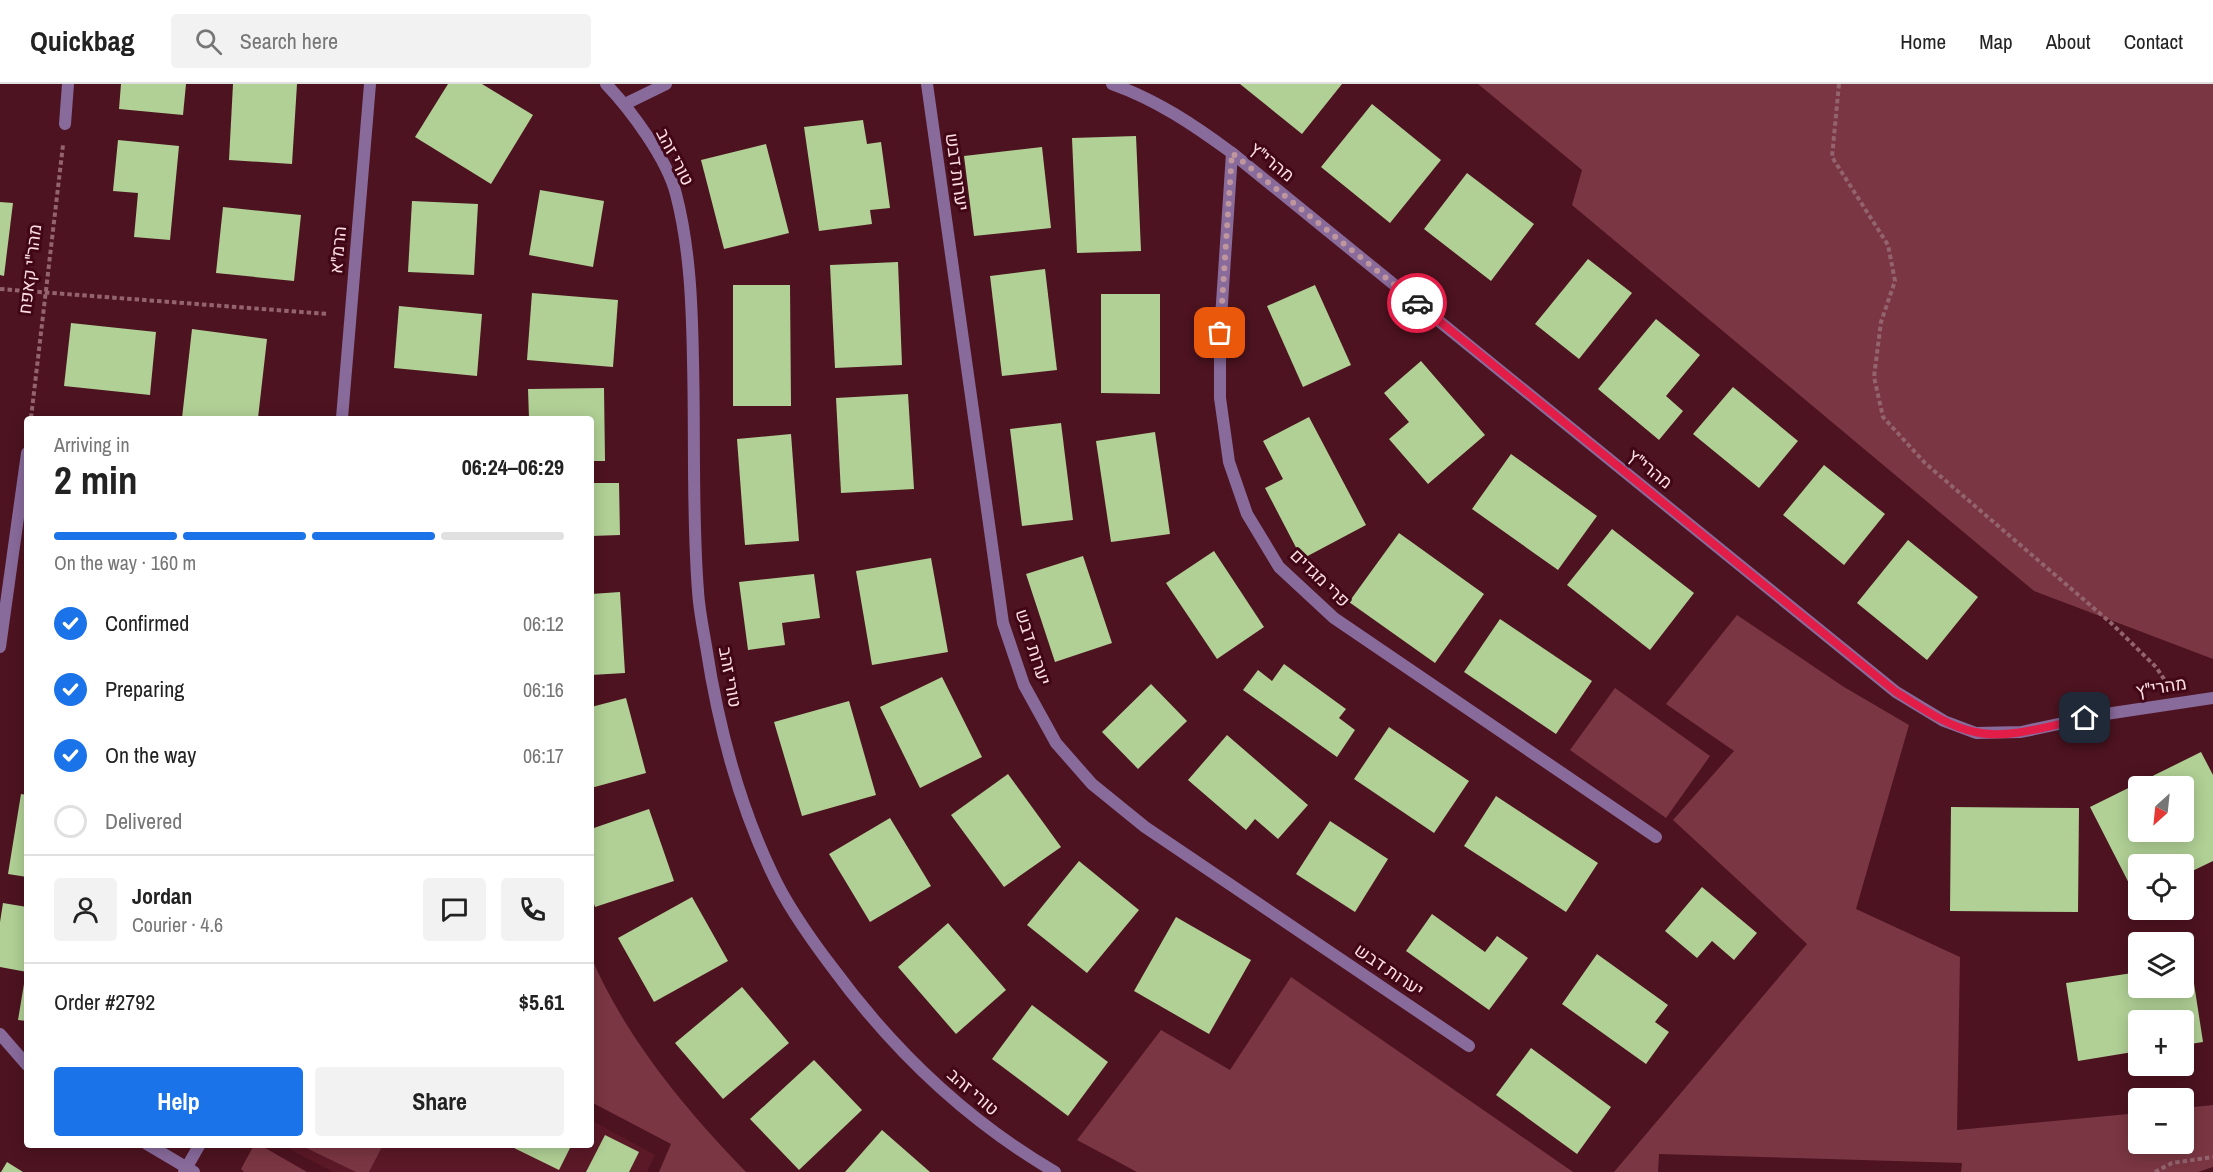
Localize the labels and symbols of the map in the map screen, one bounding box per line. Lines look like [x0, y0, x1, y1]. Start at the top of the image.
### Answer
street label: טורי זהב [650, 124, 700, 190]
street label: יערות דבש [940, 131, 975, 213]
street label: מהרי"ץ [1245, 136, 1300, 187]
street label: מהר"י קאפח [12, 222, 47, 315]
street label: הרמ"א [323, 225, 352, 275]
courier [1387, 273, 1447, 333]
pin [1194, 307, 1245, 358]
street label: מהרי"ץ [1623, 443, 1678, 494]
street label: פרי מגדים [1285, 543, 1356, 612]
street label: יערות דבש [1009, 606, 1057, 688]
street label: טורי זהב [713, 645, 748, 709]
street label: מהרי"ץ [2134, 670, 2188, 703]
pin [2059, 692, 2110, 743]
north arrow [2128, 776, 2194, 842]
street label: יערות דבש [1350, 937, 1429, 1002]
street label: טורי זהב [942, 1062, 1005, 1121]

